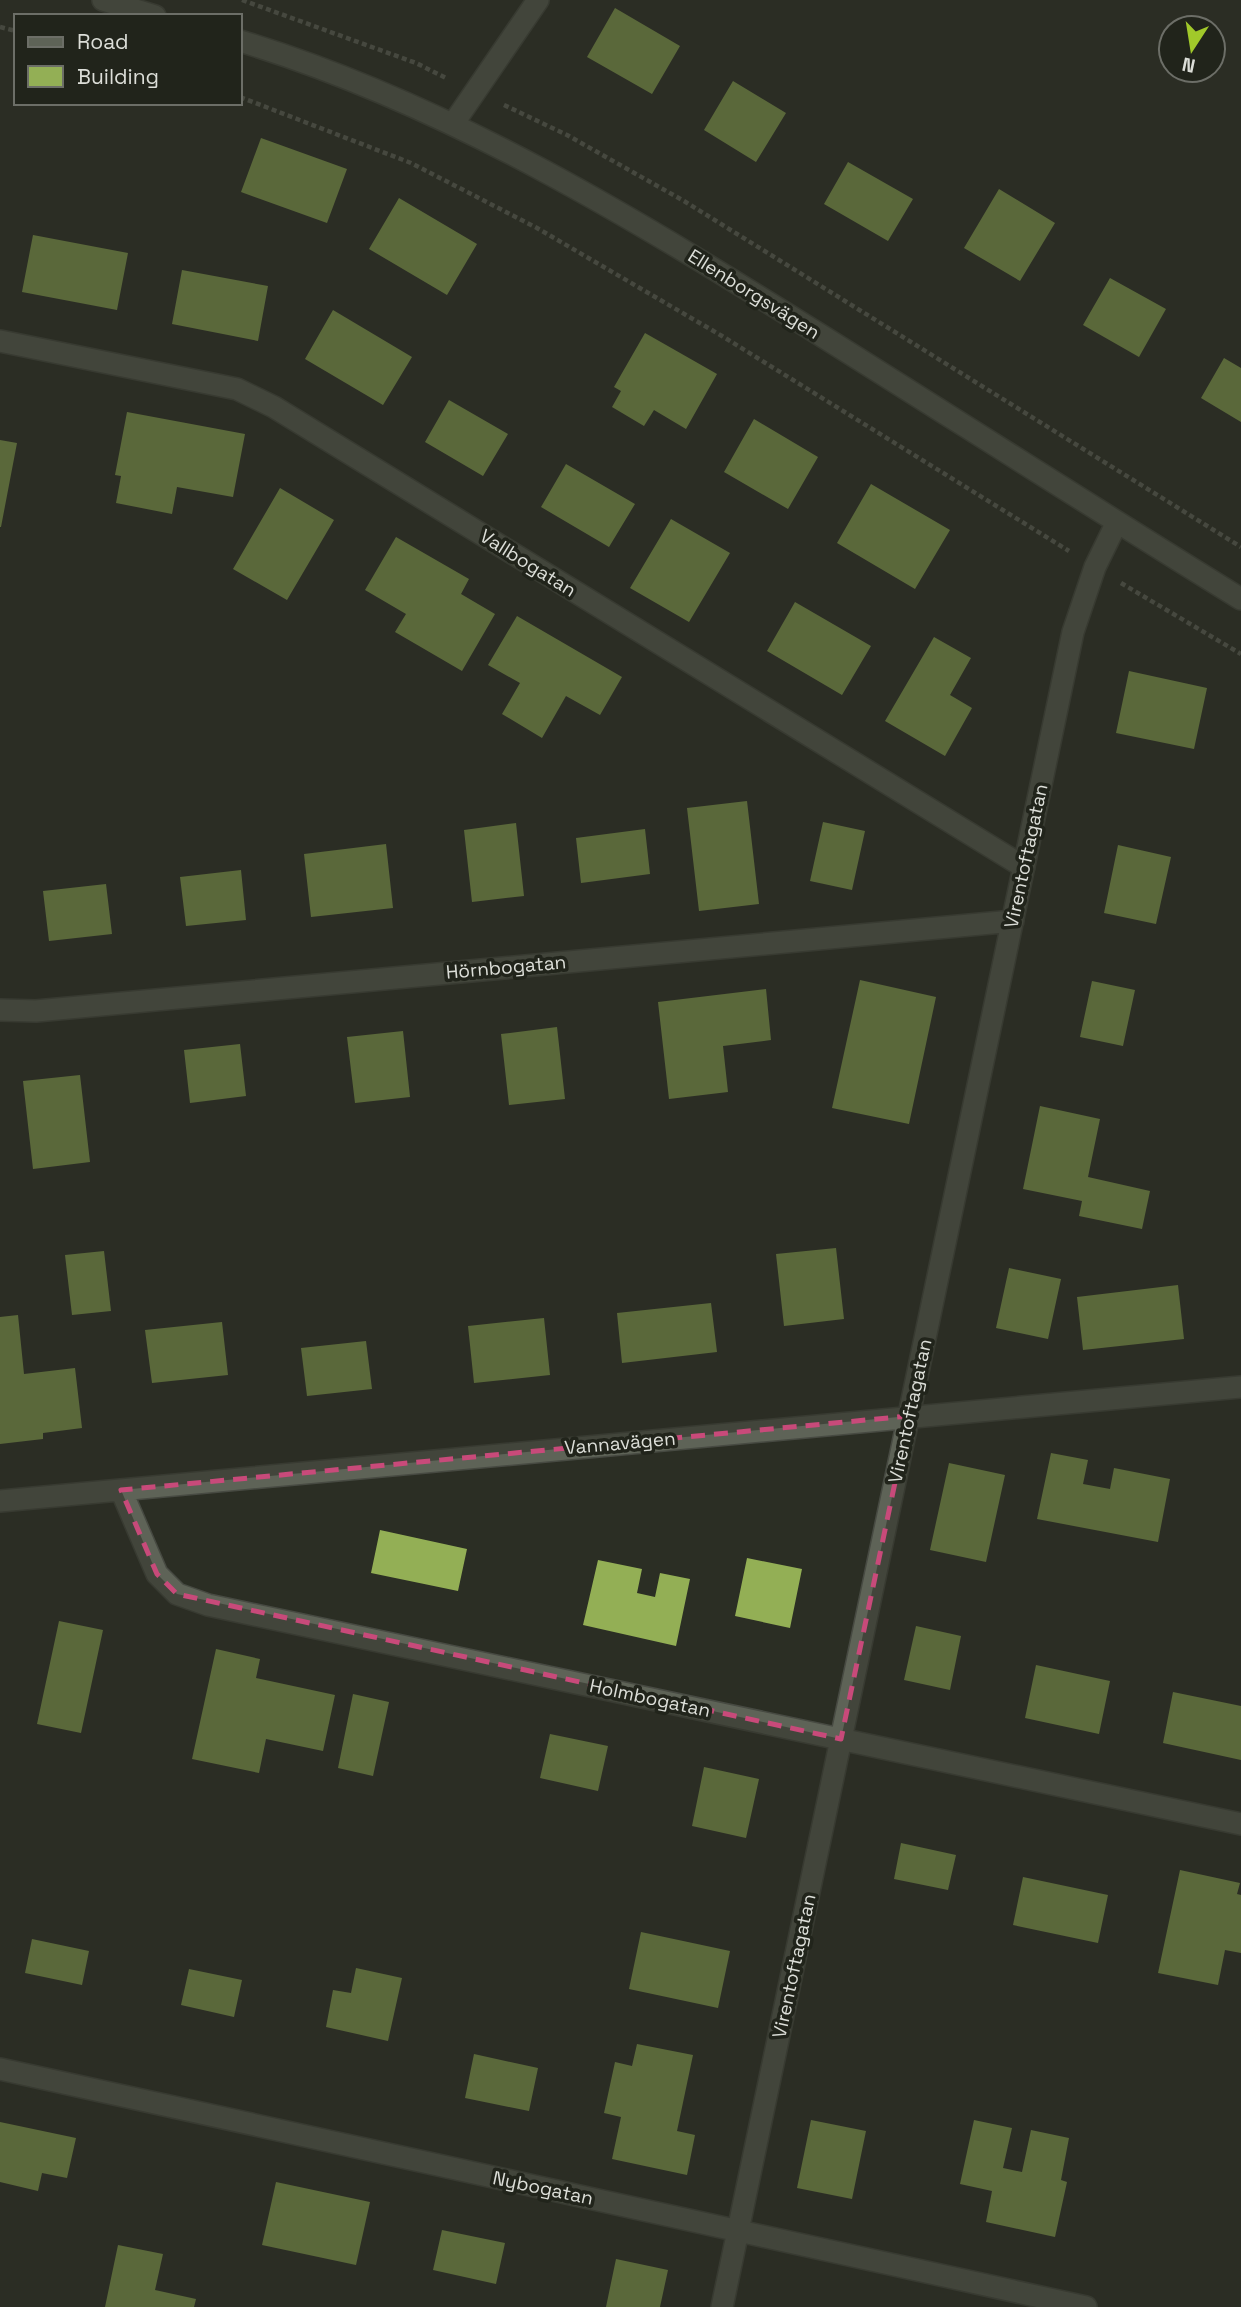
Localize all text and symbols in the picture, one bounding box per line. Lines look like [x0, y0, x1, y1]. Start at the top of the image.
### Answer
legend [14, 14, 242, 105]
north arrow [1157, 14, 1227, 84]
text: Road [77, 28, 129, 55]
text: N [1180, 52, 1197, 79]
text: Building [77, 63, 159, 90]
street label: Ellenborgsvägen [683, 243, 825, 345]
street label: Vallbogatan [475, 523, 581, 603]
street label: Virentoftagatan [999, 782, 1053, 930]
street label: Hörnbogatan [445, 949, 567, 985]
street label: Virentoftagatan [883, 1337, 937, 1485]
street label: Vannavägen [563, 1426, 677, 1460]
street label: Holmbogatan [587, 1673, 713, 1723]
street label: Virentoftagatan [767, 1892, 821, 2040]
street label: Nybogatan [491, 2165, 595, 2211]

